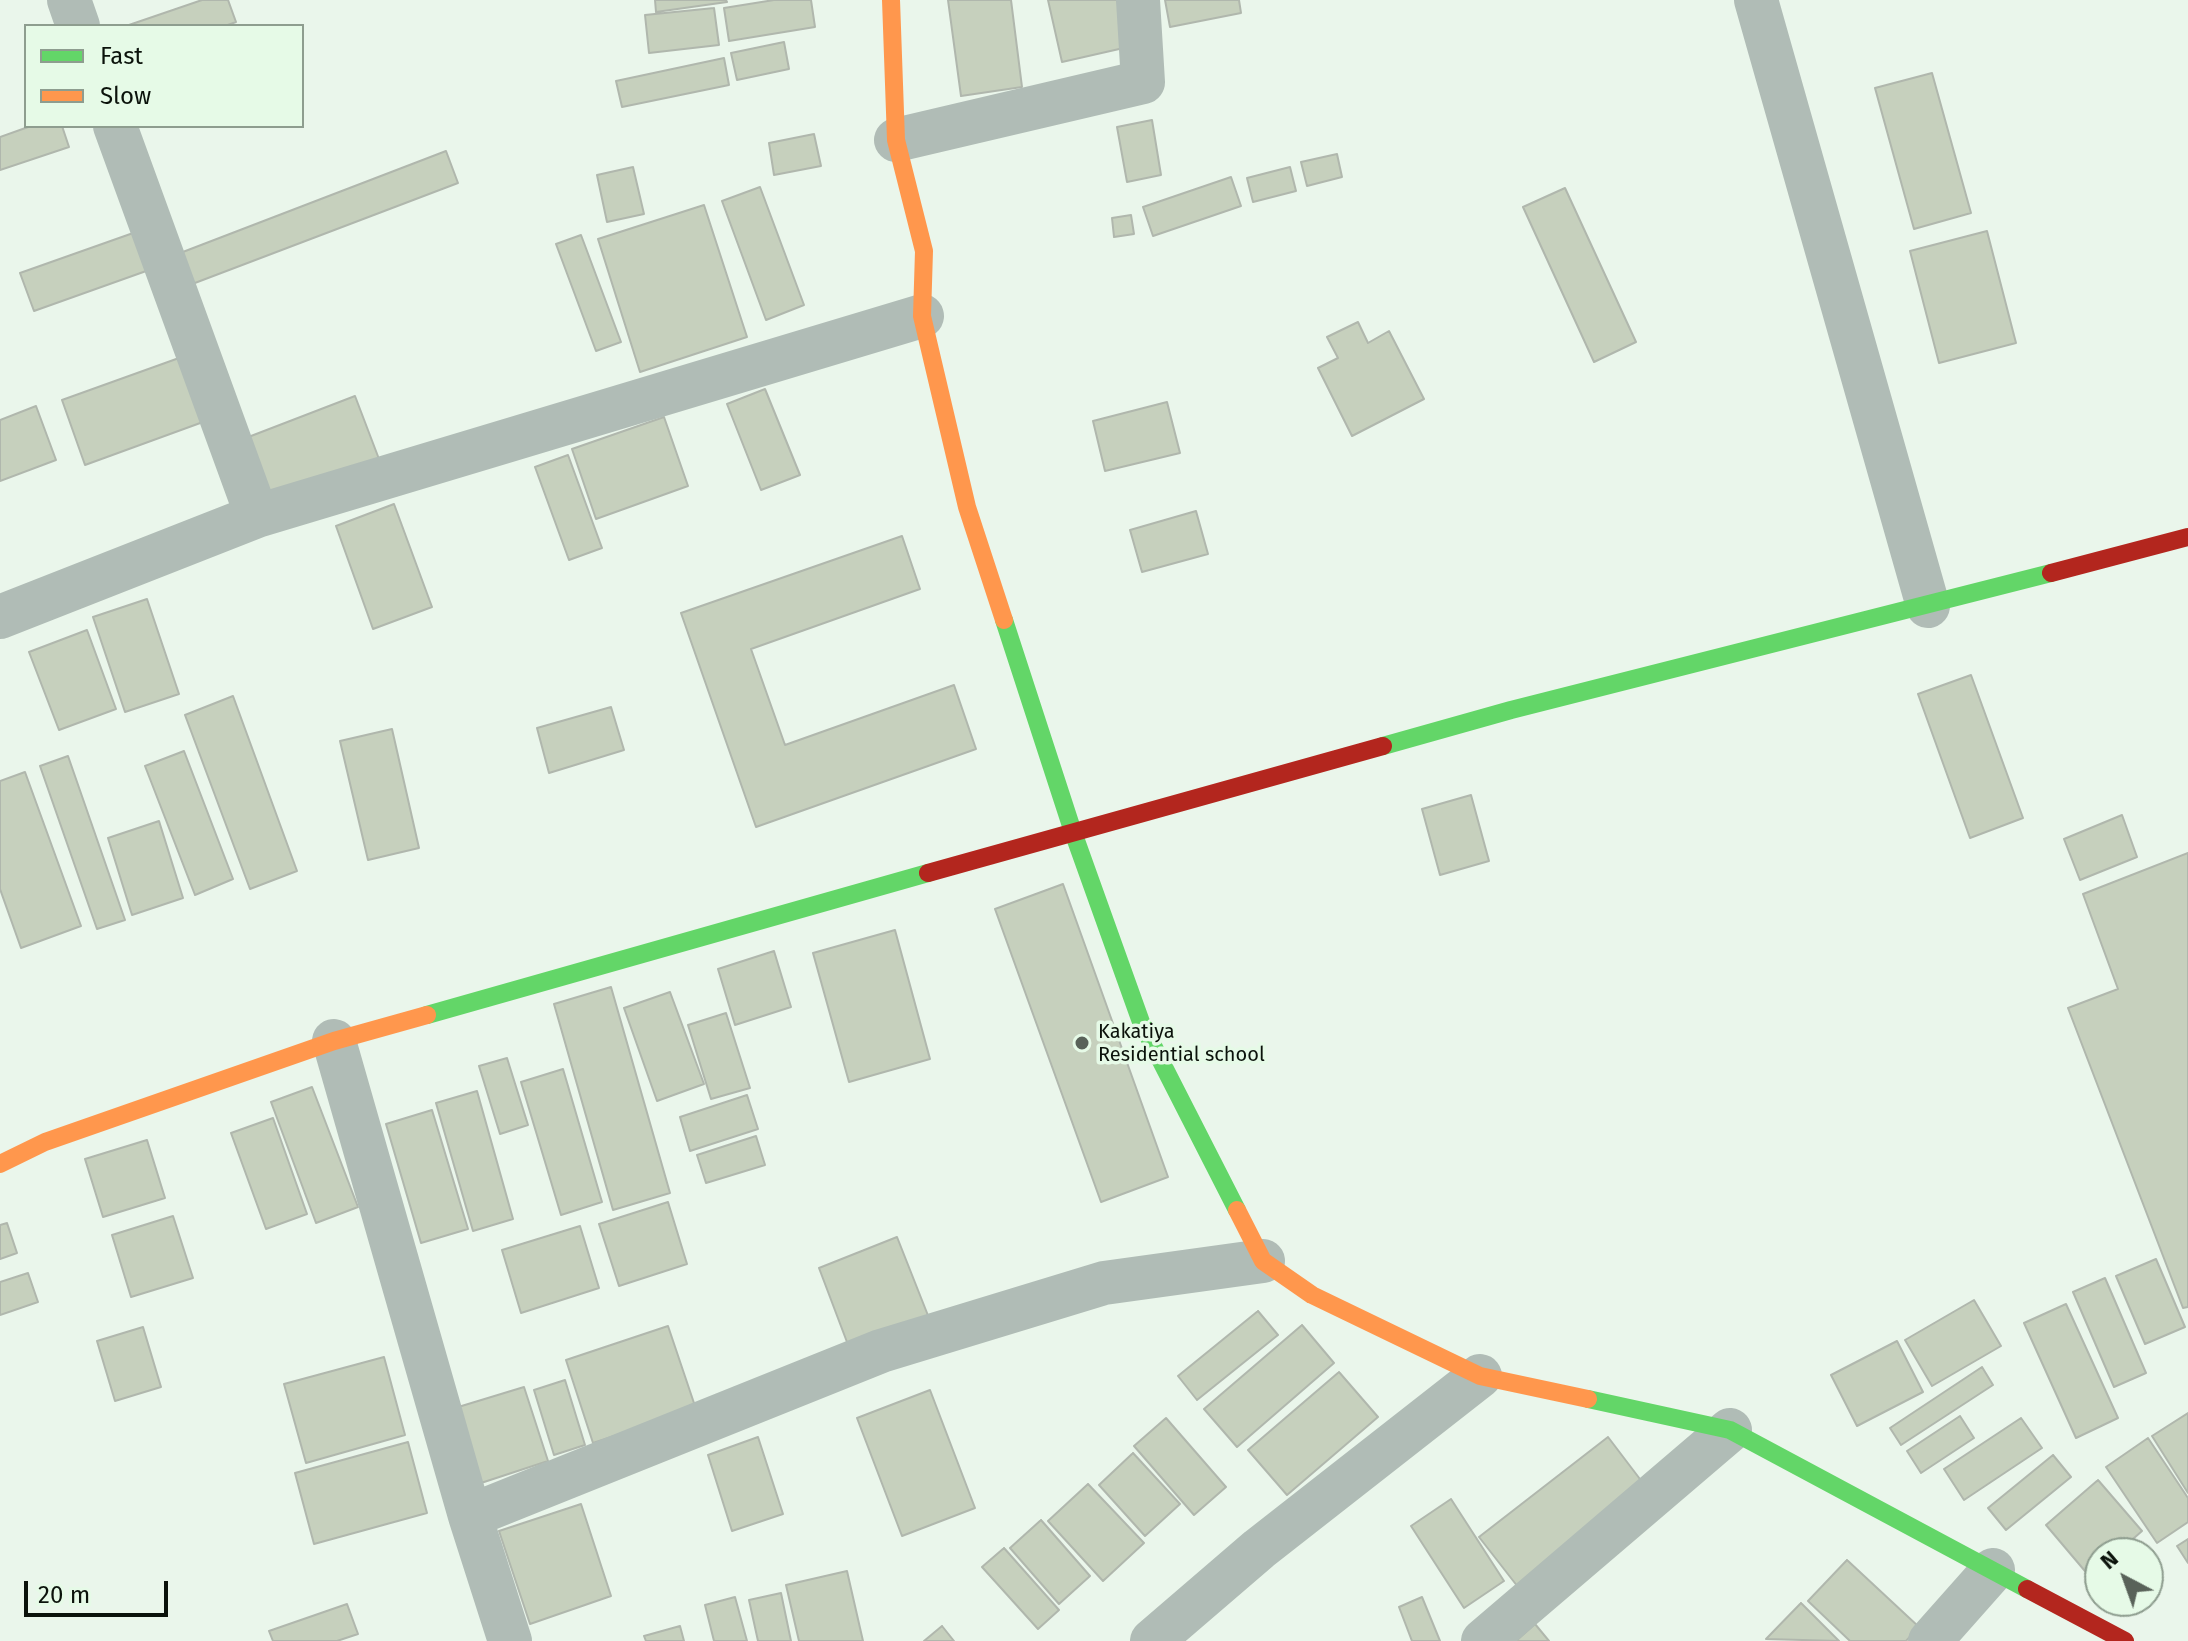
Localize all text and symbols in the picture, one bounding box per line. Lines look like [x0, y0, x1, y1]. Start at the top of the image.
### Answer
legend [24, 24, 304, 128]
text: Fast [100, 42, 143, 70]
text: Slow [100, 82, 151, 110]
place label: Kakatiya Residential school [1098, 1020, 1265, 1067]
marker: Kakatiya Residential school [1073, 1034, 1091, 1052]
north arrow [2084, 1537, 2164, 1617]
text: N [2095, 1545, 2124, 1575]
scale bar [28, 1565, 172, 1615]
text: 20 m [38, 1581, 90, 1609]

